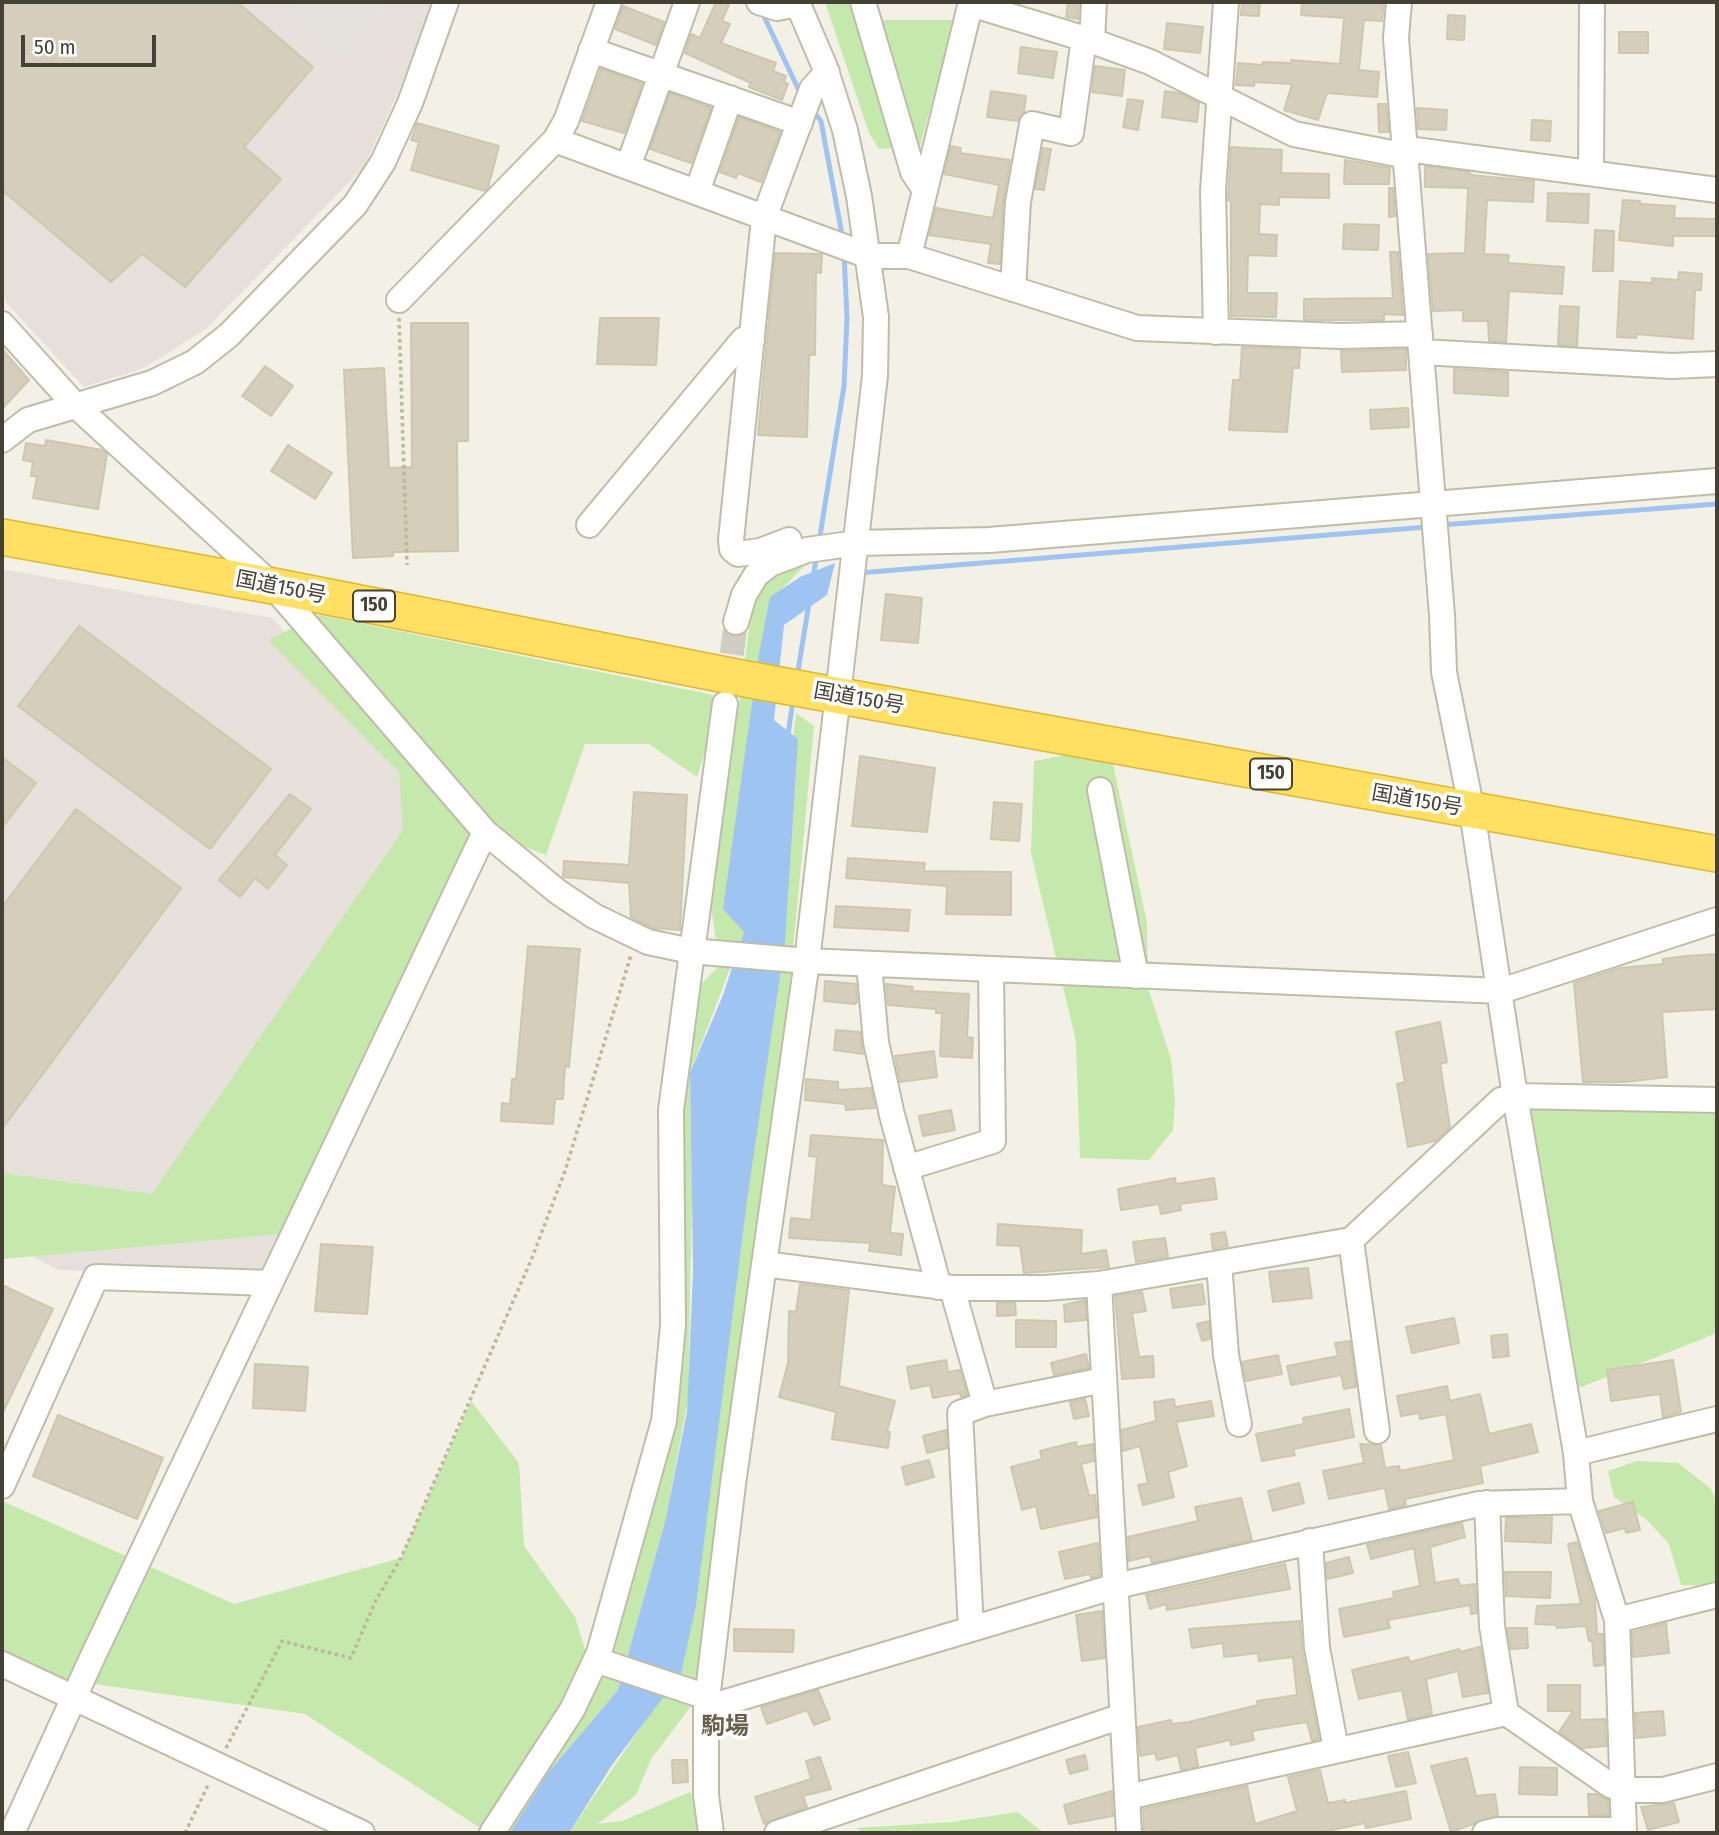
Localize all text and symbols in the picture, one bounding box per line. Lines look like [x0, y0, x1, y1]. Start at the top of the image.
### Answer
scale bar [24, 21, 159, 65]
text: 50 m [34, 34, 76, 60]
street label: 国道150号 [234, 567, 328, 609]
road number: 150 [353, 590, 395, 622]
street label: 国道150号 [812, 679, 906, 719]
road number: 150 [1250, 758, 1292, 790]
street label: 国道150号 [1370, 781, 1464, 821]
district label: 駒場 [701, 1713, 749, 1741]

